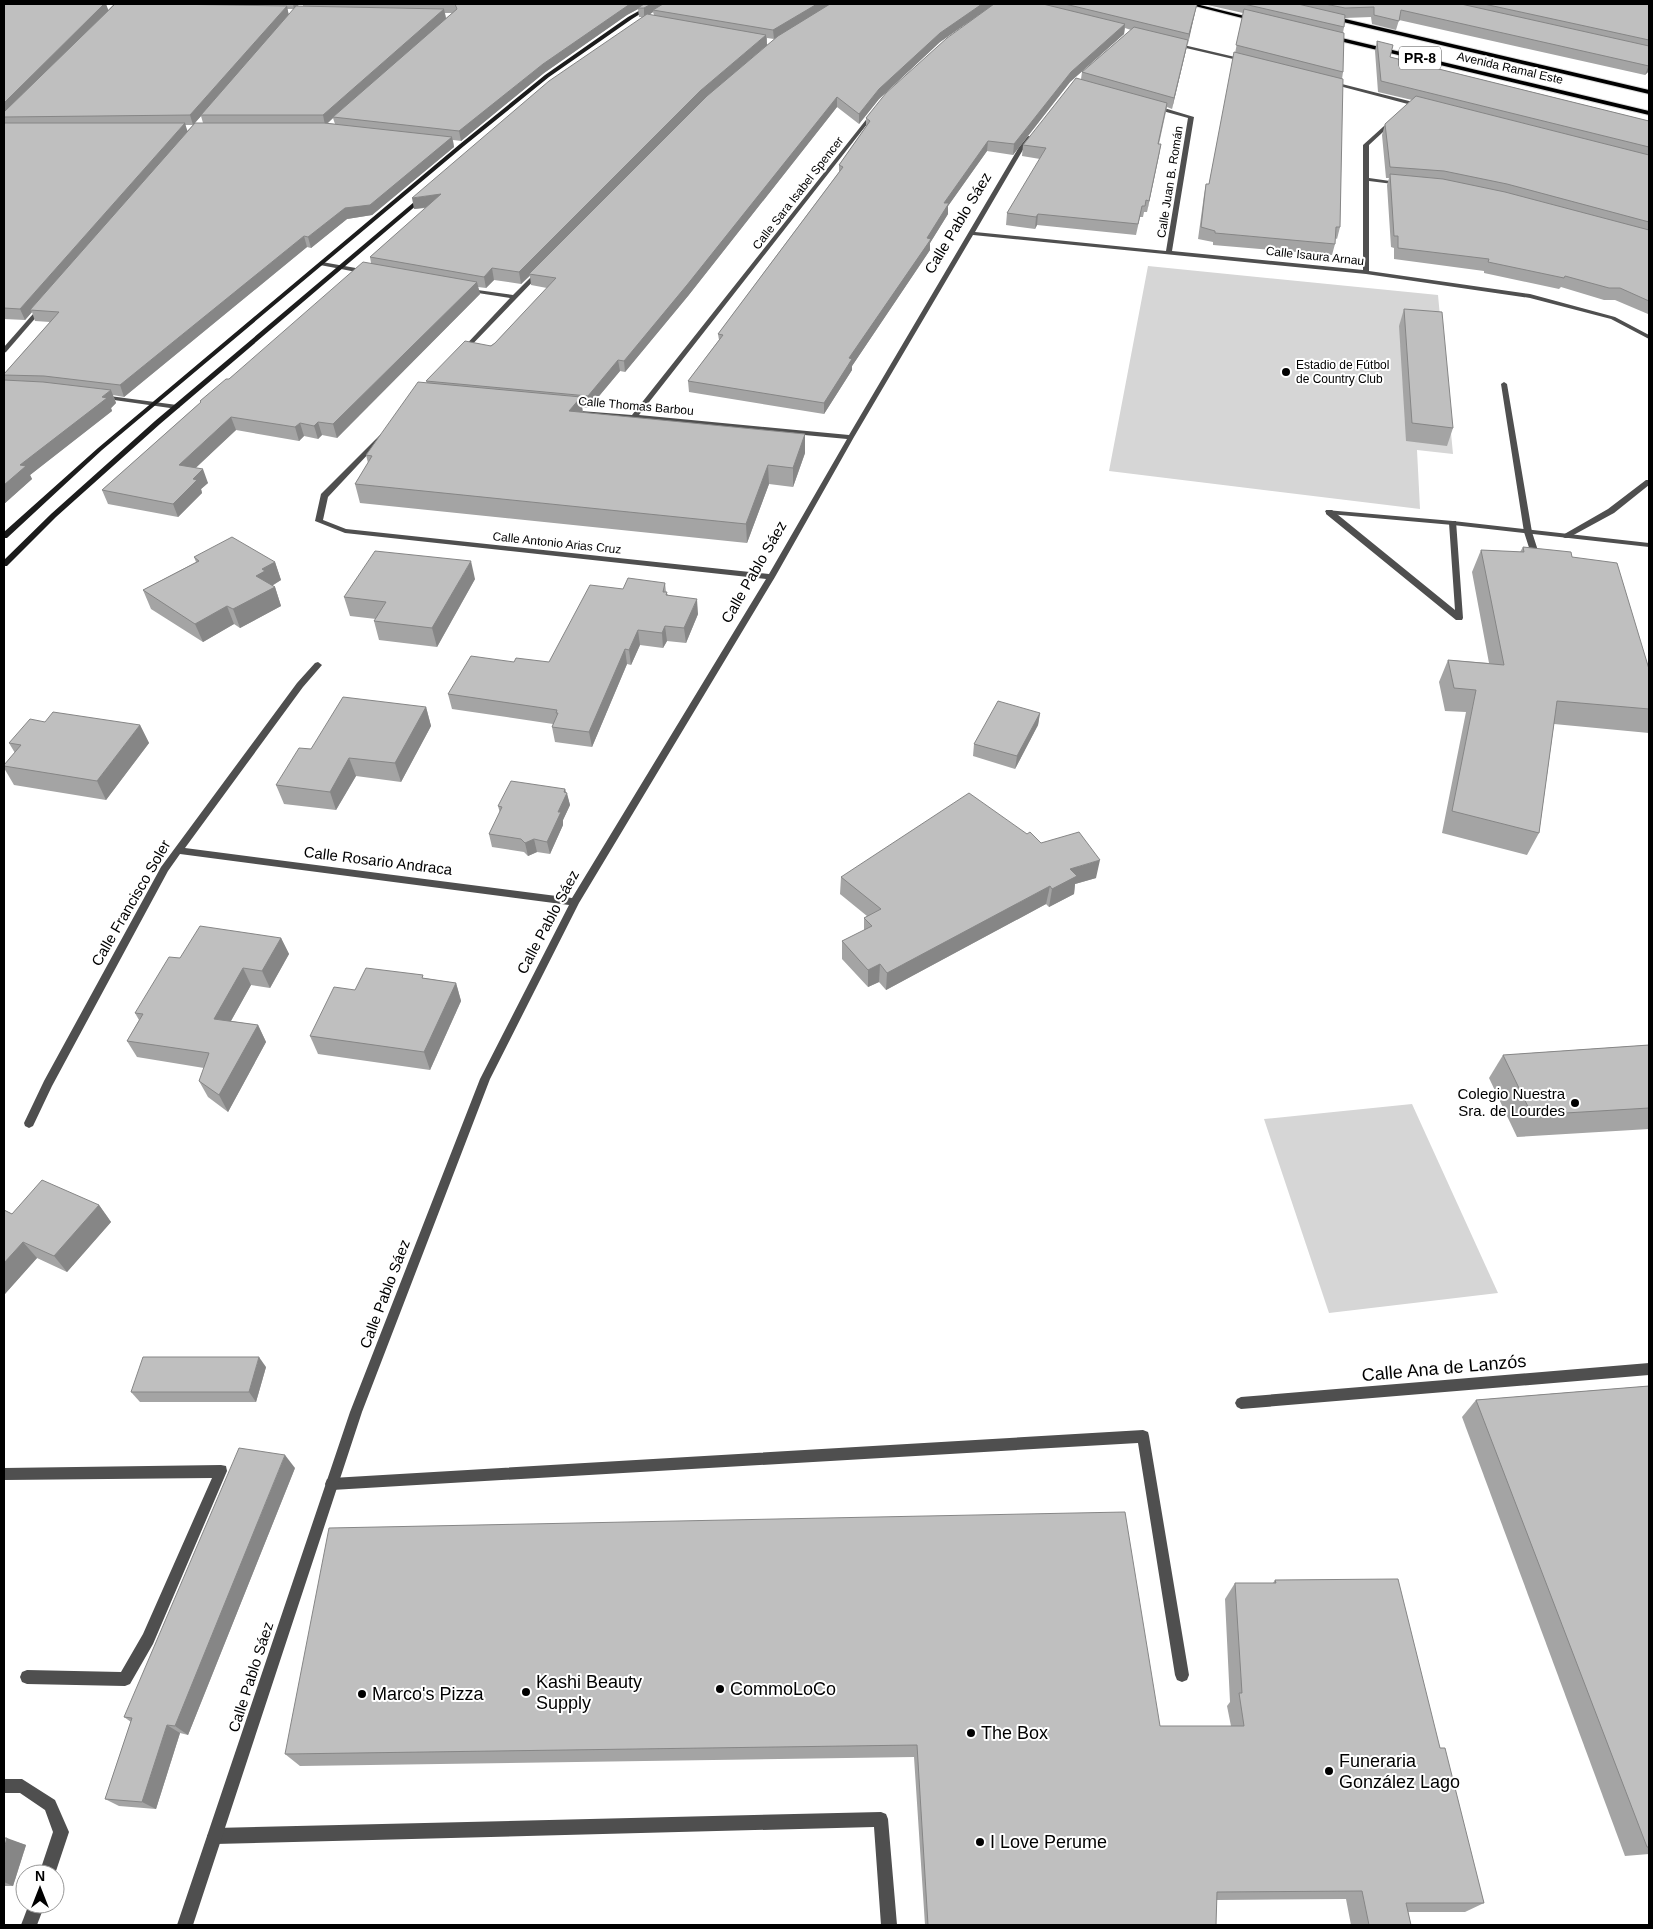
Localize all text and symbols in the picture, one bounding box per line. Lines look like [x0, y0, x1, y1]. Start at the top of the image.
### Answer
road number: PR-8 [1399, 46, 1441, 70]
street label: Avenida Ramal Este [1456, 49, 1565, 87]
street label: Calle Juan B. Román [1154, 125, 1186, 239]
street label: Calle Sara Isabel Spencer [750, 134, 846, 252]
street label: Calle Pablo Sáez [921, 169, 994, 276]
street label: Calle Isaura Arnau [1265, 244, 1365, 268]
place label: Estadio de Fútbol de Country Club [1296, 358, 1389, 386]
marker: Estadio de Fútbol de Country Club [1280, 366, 1292, 378]
street label: Calle Thomas Barbou [578, 394, 694, 418]
street label: Calle Pablo Sáez [717, 518, 790, 626]
street label: Calle Antonio Arias Cruz [492, 529, 622, 557]
street label: Calle Francisco Soler [88, 837, 174, 969]
street label: Calle Rosario Andraca [303, 843, 454, 878]
street label: Calle Pablo Sáez [513, 867, 582, 977]
place label: Colegio Nuestra Sra. de Lourdes [1457, 1085, 1566, 1119]
marker: Colegio Nuestra Sra. de Lourdes [1569, 1097, 1581, 1109]
street label: Calle Pablo Sáez [356, 1237, 413, 1351]
street label: Calle Ana de Lanzós [1361, 1351, 1527, 1385]
street label: Calle Pablo Sáez [225, 1619, 276, 1734]
place label: Kashi Beauty Supply [536, 1672, 642, 1713]
place label: CommoLoCo [730, 1679, 836, 1699]
marker: CommoLoCo [714, 1683, 726, 1695]
place label: Marco's Pizza [372, 1684, 484, 1704]
marker: Kashi Beauty Supply [520, 1686, 532, 1698]
marker: Marco's Pizza [356, 1688, 368, 1700]
place label: The Box [981, 1723, 1048, 1743]
marker: The Box [965, 1727, 977, 1739]
place label: Funeraria González Lago [1339, 1751, 1460, 1792]
marker: Funeraria González Lago [1323, 1765, 1335, 1777]
place label: I Love Perume [990, 1832, 1107, 1852]
marker: I Love Perume [974, 1836, 986, 1848]
north arrow [15, 1864, 65, 1914]
text: N [35, 1868, 45, 1884]

